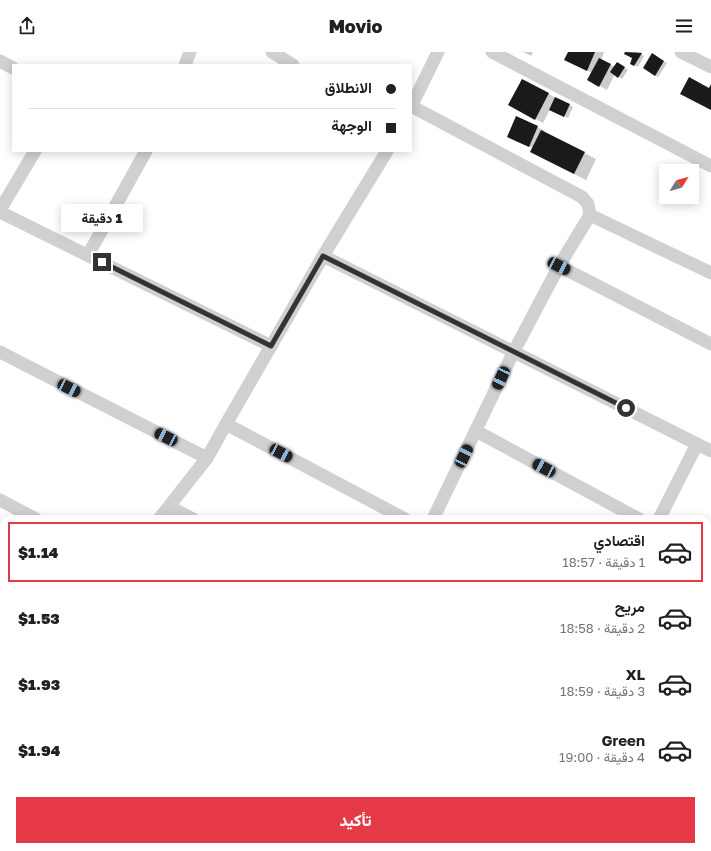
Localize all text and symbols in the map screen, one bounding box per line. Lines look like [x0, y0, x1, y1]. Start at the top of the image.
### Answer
icon: share [16, 15, 38, 37]
text: Movio [329, 15, 382, 37]
icon: menu [673, 15, 695, 37]
text: الانطلاق [325, 78, 372, 96]
text: الوجهة [331, 116, 372, 134]
north arrow [659, 164, 699, 204]
map controls [659, 164, 699, 204]
callout: 1 دقيقة [61, 204, 143, 232]
text: 1 دقيقة [82, 210, 122, 226]
route end [93, 253, 111, 271]
car [546, 255, 572, 277]
car [490, 365, 512, 391]
car [56, 377, 82, 399]
route start [617, 399, 635, 417]
car [153, 426, 179, 448]
car [268, 442, 294, 464]
car [453, 443, 475, 469]
car [531, 457, 557, 479]
text: اقتصادي [593, 531, 645, 549]
icon: car [657, 534, 693, 570]
text: $1.14 [18, 543, 58, 561]
text: 1 دقيقة · 18:57 [562, 554, 645, 570]
text: مريح [615, 597, 645, 615]
icon: car [657, 600, 693, 636]
text: $1.53 [18, 609, 60, 627]
text: 2 دقيقة · 18:58 [560, 620, 645, 636]
text: XL [626, 665, 645, 683]
icon: car [657, 666, 693, 702]
text: $1.93 [18, 675, 60, 693]
text: 3 دقيقة · 18:59 [560, 683, 645, 699]
text: Green [602, 731, 645, 749]
icon: car [657, 732, 693, 768]
text: $1.94 [18, 741, 60, 759]
text: 4 دقيقة · 19:00 [559, 749, 645, 765]
button: تأكيد [16, 797, 695, 843]

